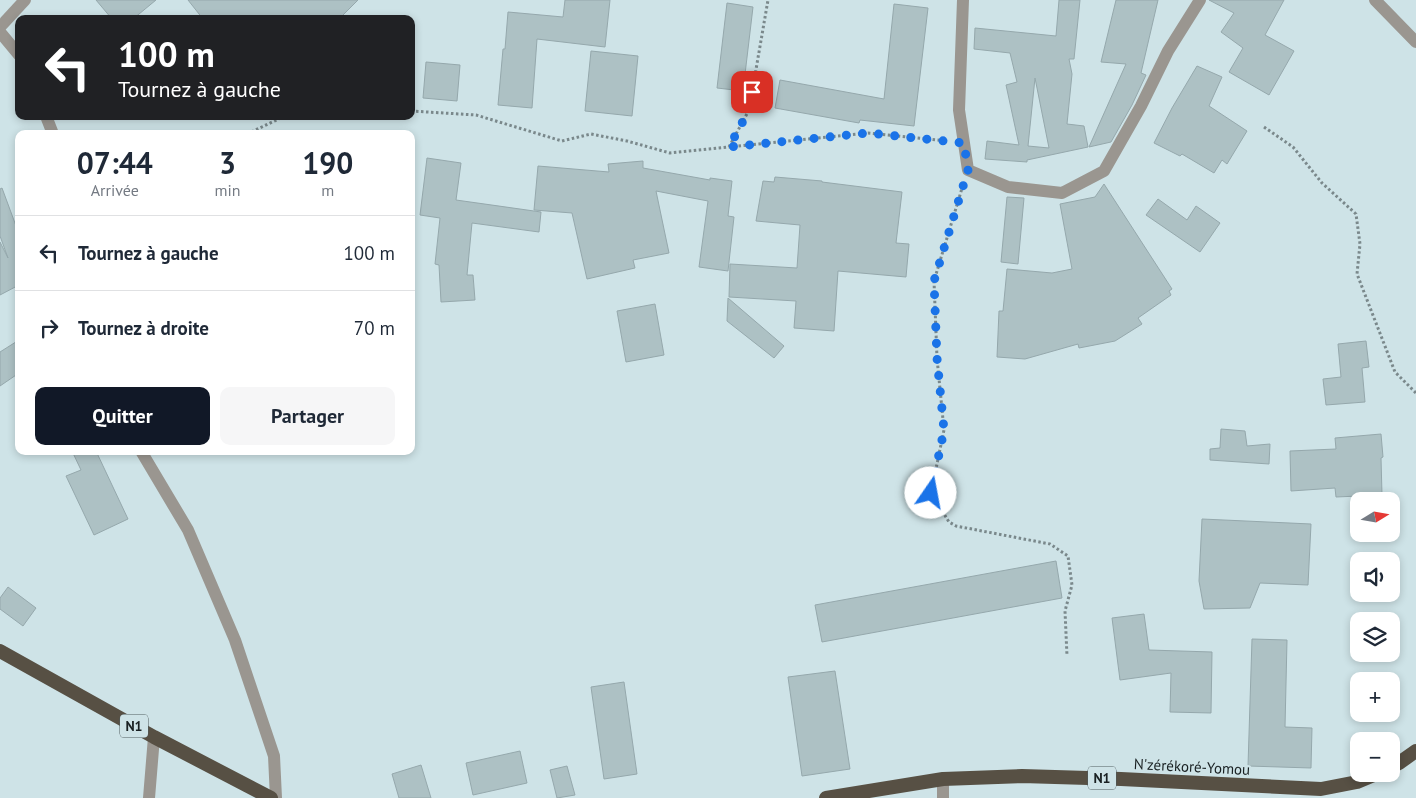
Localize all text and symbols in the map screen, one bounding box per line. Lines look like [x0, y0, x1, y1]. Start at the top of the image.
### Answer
text: 100 m [118, 31, 215, 77]
icon: left [35, 35, 100, 100]
pin [731, 71, 773, 113]
text: Tournez à gauche [118, 75, 281, 103]
icon: arrive [738, 78, 766, 106]
text: 07:44 [77, 143, 153, 182]
text: 3 [219, 143, 236, 182]
text: 190 [302, 143, 353, 182]
text: Arrivée [91, 180, 139, 200]
text: min [215, 180, 241, 200]
text: m [321, 180, 334, 200]
icon: left [35, 239, 63, 267]
text: Tournez à gauche [78, 241, 219, 265]
text: 100 m [343, 241, 395, 265]
icon: right [35, 314, 63, 342]
text: Tournez à droite [78, 316, 209, 340]
text: 70 m [354, 316, 395, 340]
button: Quitter [35, 387, 210, 445]
button: Partager [220, 387, 395, 445]
position arrow [904, 466, 956, 518]
north arrow [1350, 492, 1400, 542]
map controls [1350, 492, 1400, 782]
button: sound [1350, 552, 1400, 602]
button: layers [1350, 612, 1400, 662]
button: + [1350, 672, 1400, 722]
road number: N1 [120, 714, 148, 738]
button: − [1350, 732, 1400, 782]
street label: N'zérékoré-Yomou [1133, 754, 1251, 779]
road number: N1 [1088, 766, 1116, 790]

